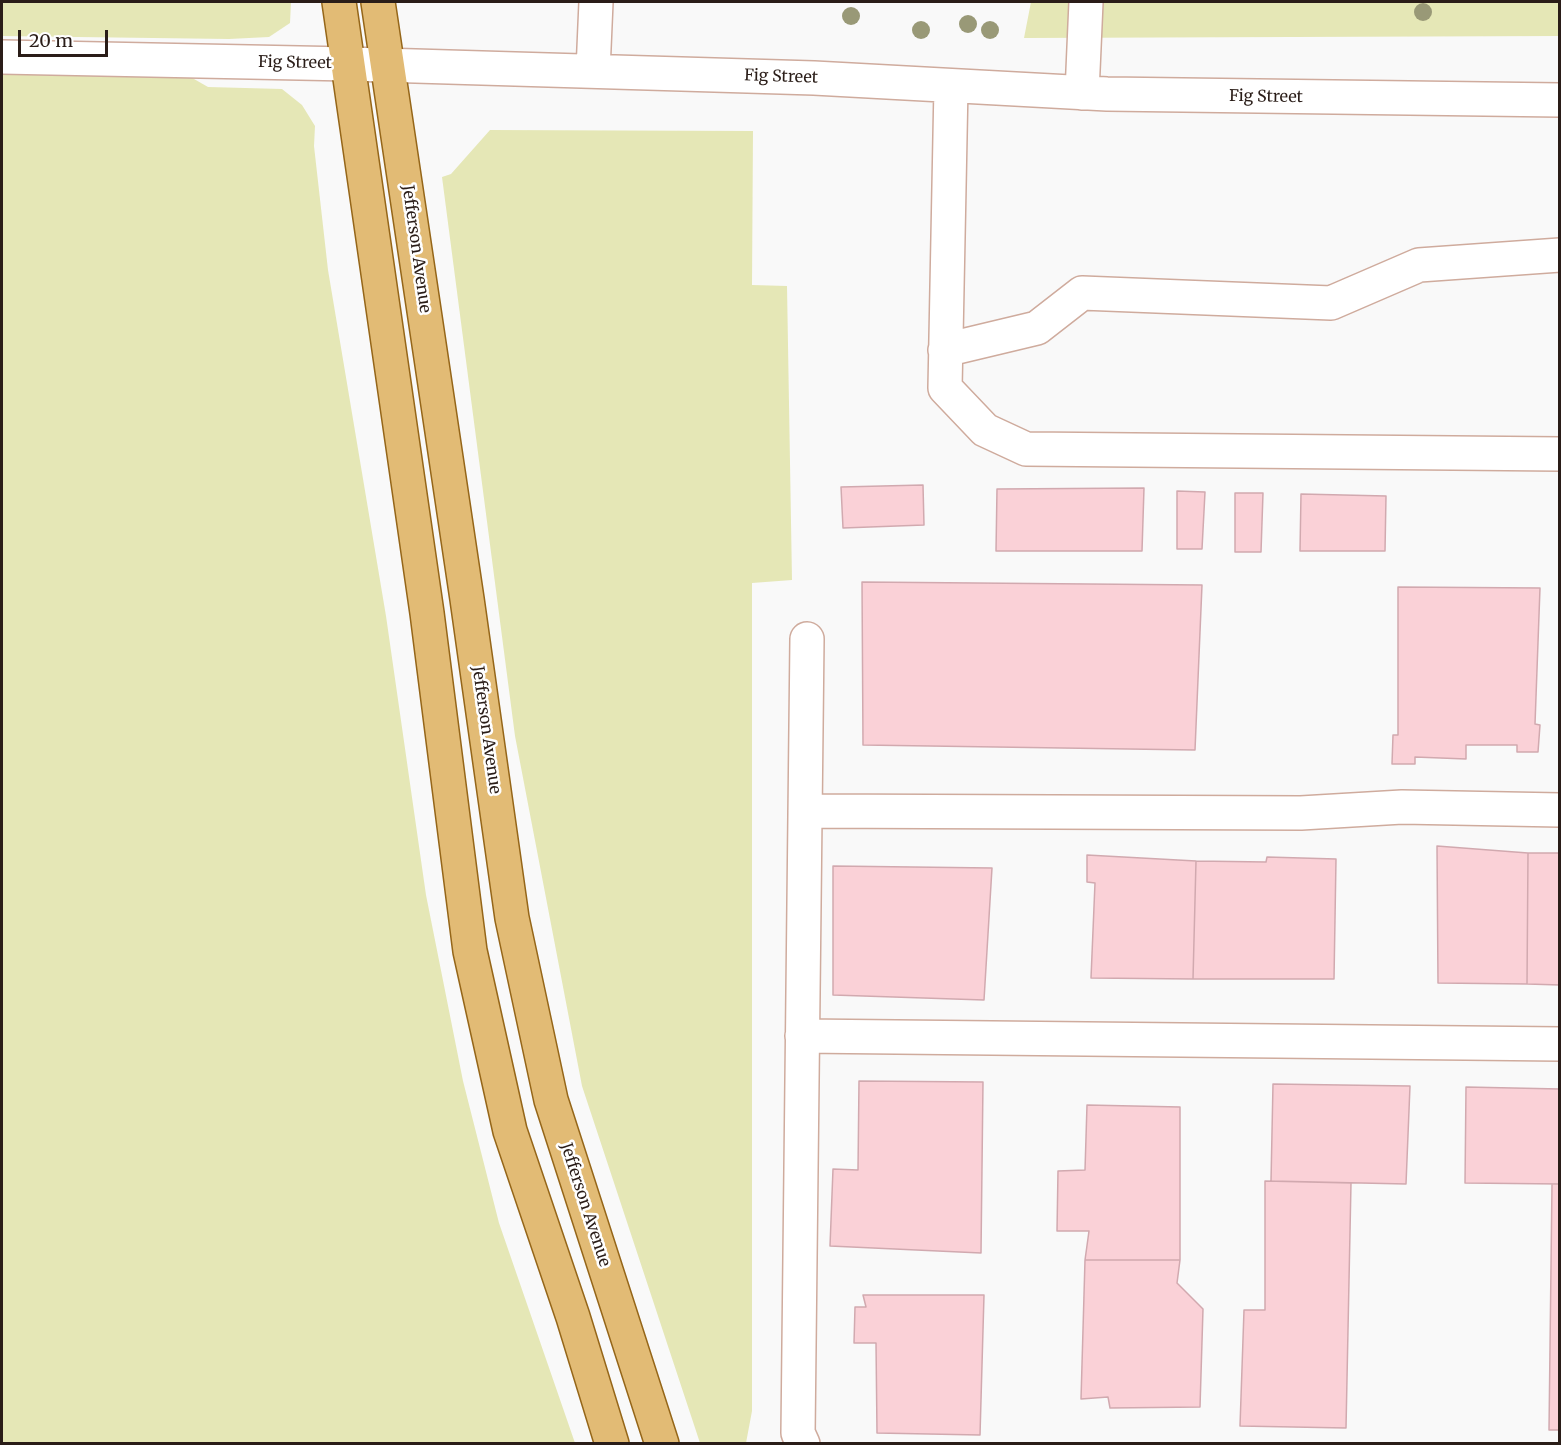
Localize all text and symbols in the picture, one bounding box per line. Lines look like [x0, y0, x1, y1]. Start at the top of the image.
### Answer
scale bar [21, 18, 111, 56]
text: 20 m [29, 29, 73, 52]
street label: Fig Street [258, 53, 332, 73]
street label: Fig Street [744, 66, 818, 88]
street label: Fig Street [1229, 87, 1303, 107]
street label: Jefferson Avenue [398, 184, 434, 314]
street label: Jefferson Avenue [468, 665, 504, 795]
street label: Jefferson Avenue [556, 1141, 614, 1269]

